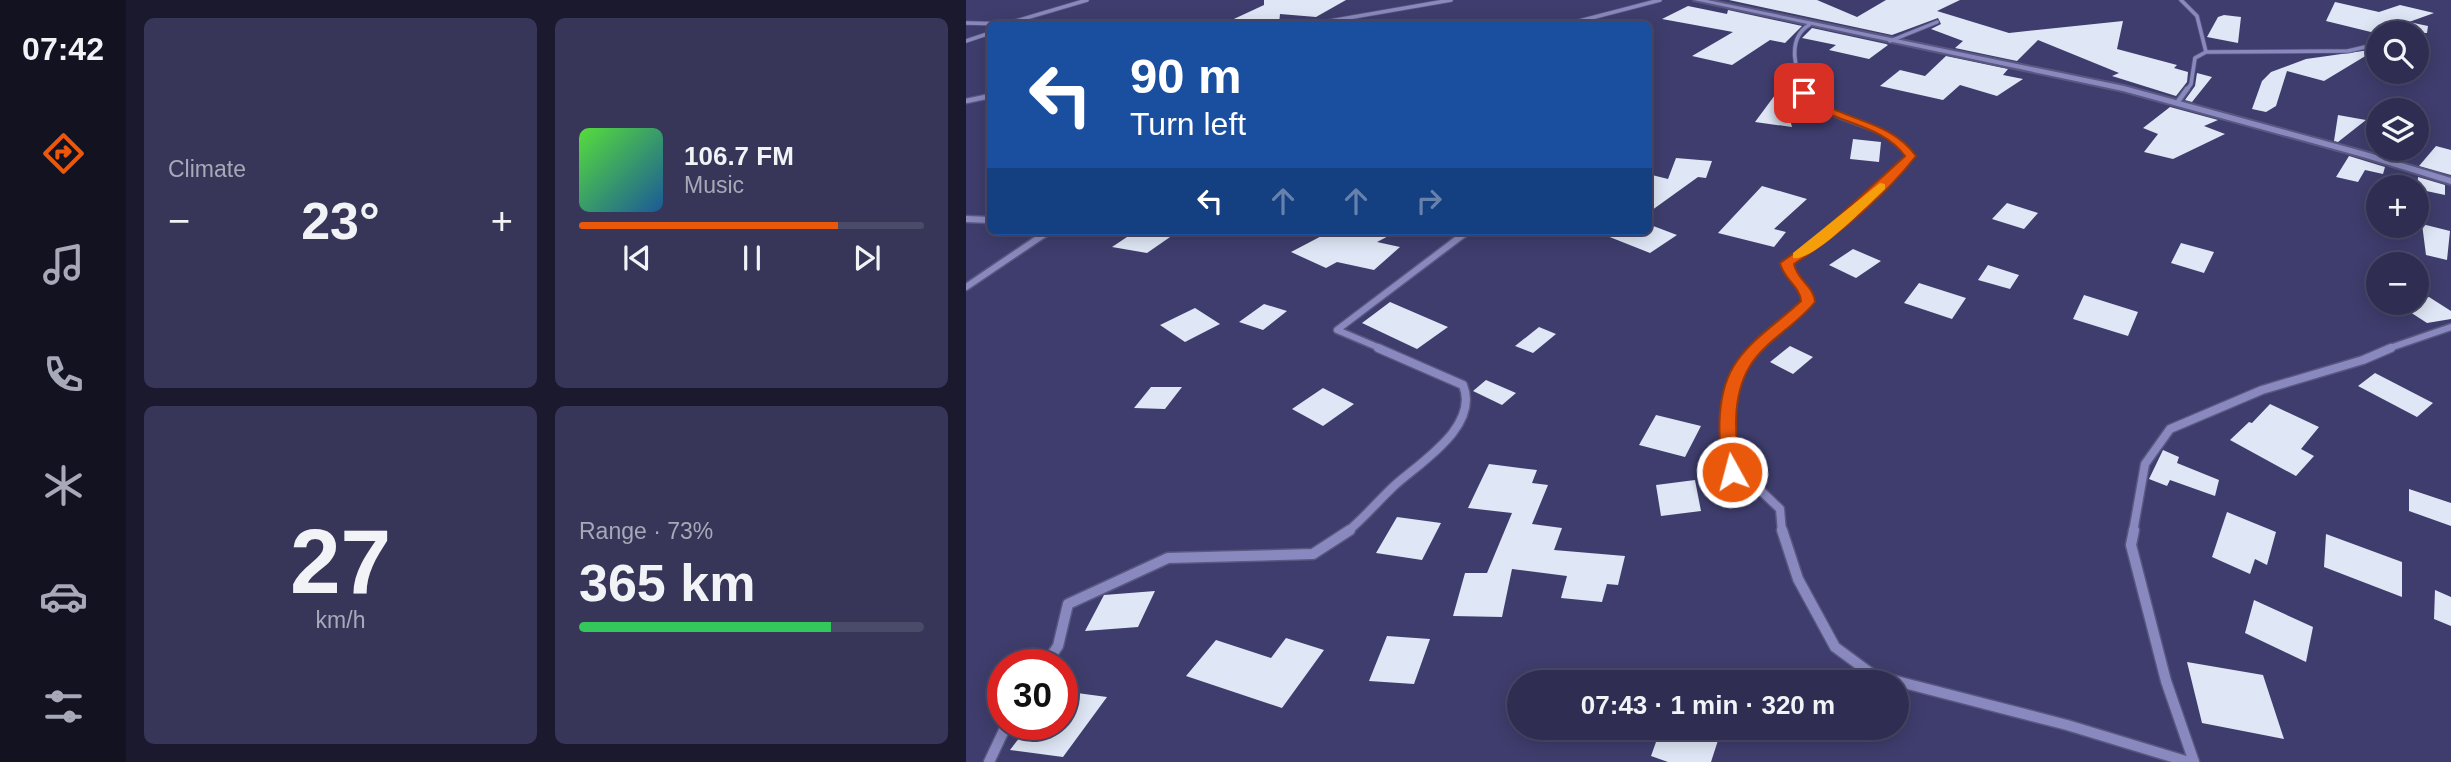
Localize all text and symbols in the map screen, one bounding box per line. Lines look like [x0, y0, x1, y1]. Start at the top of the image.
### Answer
map controls [2366, 21, 2429, 315]
button: search [2366, 21, 2429, 84]
text: 07:42 [22, 31, 104, 67]
icon: left [1015, 49, 1106, 140]
text: 90 m [1130, 49, 1242, 103]
pin [1774, 63, 1834, 123]
icon: arrive [1785, 74, 1823, 112]
button: layers [2366, 98, 2429, 161]
text: Turn left [1130, 106, 1246, 142]
icon: directions [39, 129, 88, 178]
text: 106.7 FM [684, 141, 794, 171]
text: Climate [168, 156, 246, 182]
text: Music [684, 172, 744, 198]
button: + [2366, 175, 2429, 238]
icon: left [1191, 182, 1229, 220]
icon: ahead [1264, 182, 1302, 220]
icon: ahead [1337, 182, 1375, 220]
icon: right [1410, 182, 1448, 220]
text: 23° [301, 192, 380, 250]
text: − [168, 200, 190, 242]
text: + [491, 200, 513, 242]
icon: previous [618, 239, 656, 277]
icon: pause [733, 239, 771, 277]
icon: next [848, 239, 886, 277]
icon: music [39, 240, 88, 289]
button: − [2366, 252, 2429, 315]
icon: phone [39, 350, 88, 399]
position arrow [1695, 435, 1769, 509]
icon: climate [39, 461, 88, 510]
text: 27 [290, 511, 391, 612]
text: Range · 73% [579, 518, 713, 544]
text: 365 km [579, 554, 755, 612]
icon: car [39, 572, 88, 621]
text: km/h [316, 607, 365, 633]
speed limit sign: 30 [987, 649, 1078, 740]
icon: filters [39, 682, 88, 731]
text: 07:43 · 1 min · 320 m [1581, 690, 1835, 720]

